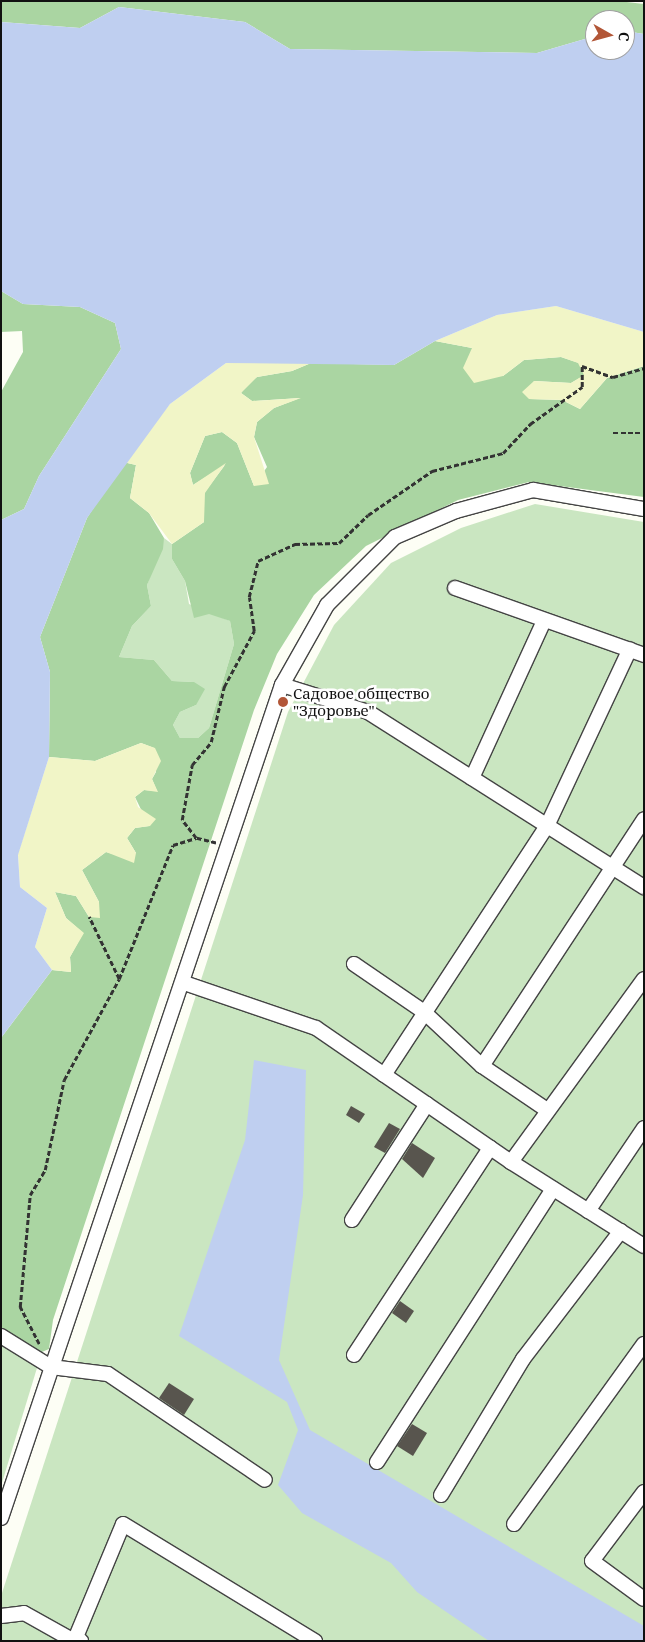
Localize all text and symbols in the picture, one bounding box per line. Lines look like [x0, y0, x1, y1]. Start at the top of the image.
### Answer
north arrow [585, 10, 635, 60]
text: С [614, 31, 634, 42]
place label: Садовое общество "Здоровье" [293, 684, 429, 719]
marker: Садовое общество "Здоровье" [277, 696, 289, 708]

